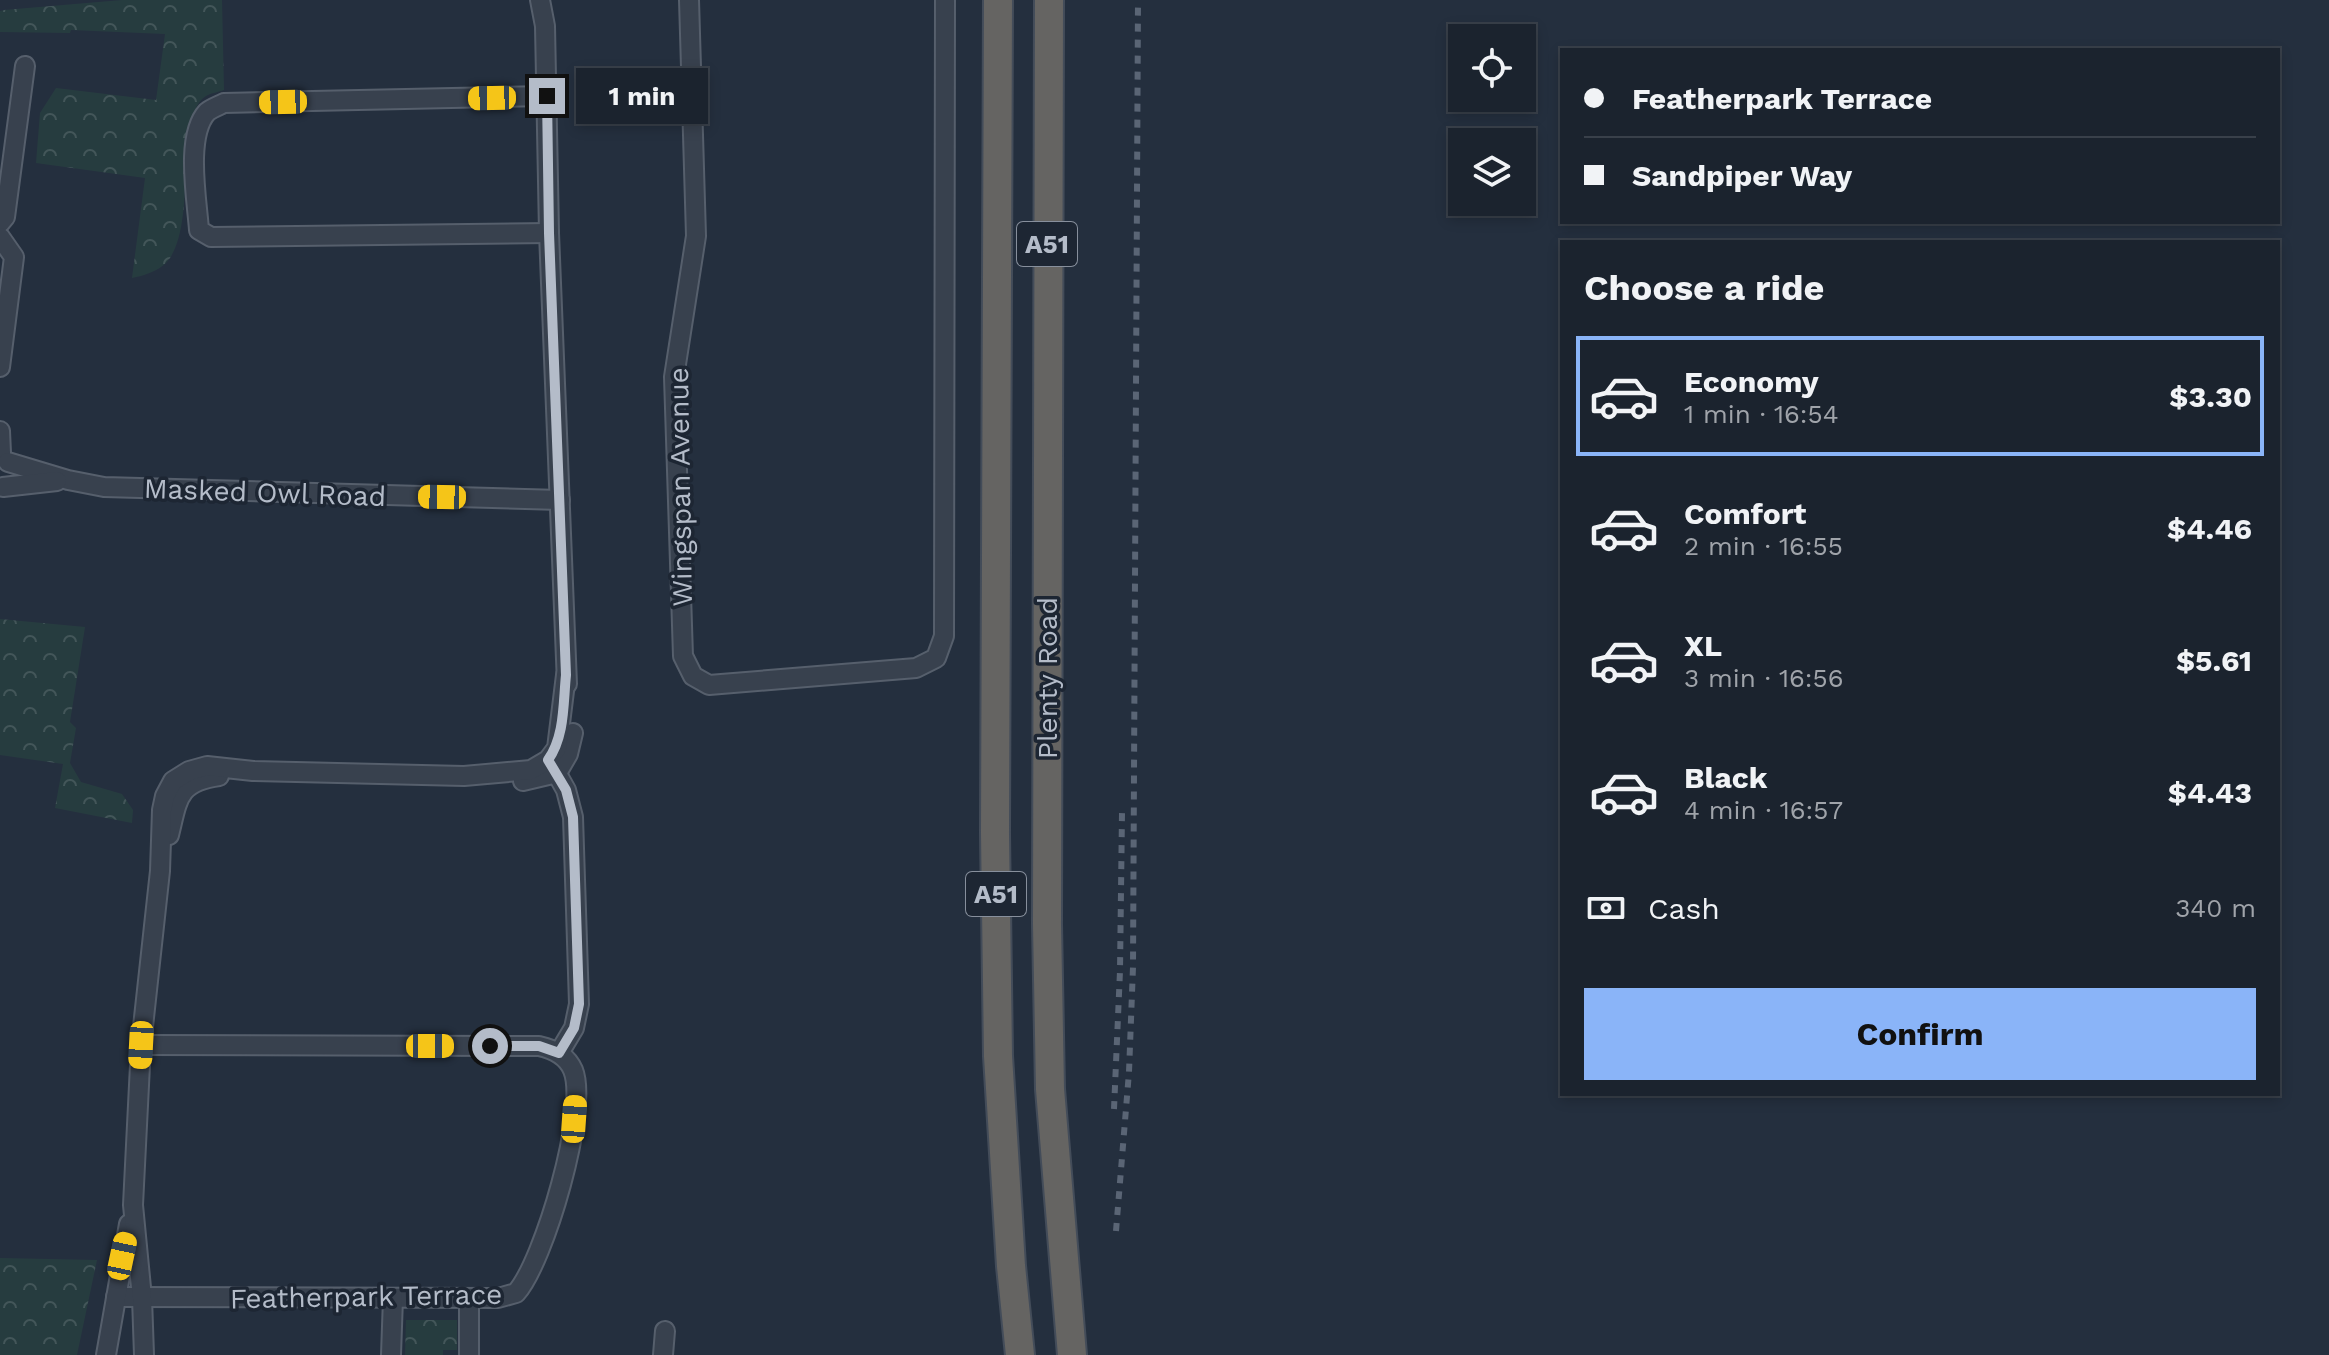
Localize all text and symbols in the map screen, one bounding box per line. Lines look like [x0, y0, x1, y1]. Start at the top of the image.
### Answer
map controls [1448, 24, 1536, 216]
button: locate [1448, 24, 1536, 112]
callout: 1 min [575, 68, 707, 124]
route end [529, 78, 565, 114]
text: 1 min [609, 81, 675, 111]
text: Featherpark Terrace [1632, 81, 1932, 116]
car [468, 86, 516, 110]
car [259, 90, 307, 114]
button: layers [1448, 128, 1536, 216]
text: Sandpiper Way [1632, 158, 1852, 193]
road number: A51 [1017, 222, 1077, 266]
text: Choose a ride [1584, 267, 1824, 309]
icon: car [1588, 360, 1660, 432]
text: Economy [1684, 364, 1819, 399]
street label: Wingspan Avenue [662, 367, 699, 607]
text: $3.30 [2169, 379, 2252, 414]
text: 1 min · 16:54 [1684, 399, 1839, 429]
street label: Masked Owl Road [143, 472, 387, 513]
car [418, 485, 466, 509]
icon: car [1588, 492, 1660, 564]
text: Comfort [1684, 496, 1806, 531]
text: $4.46 [2167, 511, 2252, 546]
text: 2 min · 16:55 [1684, 531, 1843, 561]
street label: Plenty Road [1031, 597, 1064, 759]
icon: car [1588, 624, 1660, 696]
text: XL [1684, 628, 1722, 663]
text: $5.61 [2176, 643, 2252, 678]
text: 3 min · 16:56 [1684, 663, 1843, 693]
icon: car [1588, 756, 1660, 828]
text: Black [1684, 760, 1768, 795]
text: $4.43 [2168, 775, 2252, 810]
text: 4 min · 16:57 [1684, 795, 1843, 825]
road number: A51 [966, 872, 1026, 916]
icon: cash [1584, 886, 1628, 930]
text: Cash [1648, 891, 1720, 926]
text: 340 m [2175, 893, 2256, 923]
button: Confirm [1584, 988, 2256, 1080]
car [128, 1020, 154, 1070]
route start [472, 1028, 508, 1064]
car [406, 1034, 454, 1058]
car [560, 1094, 588, 1144]
car [105, 1230, 139, 1282]
street label: Featherpark Terrace [229, 1278, 503, 1315]

